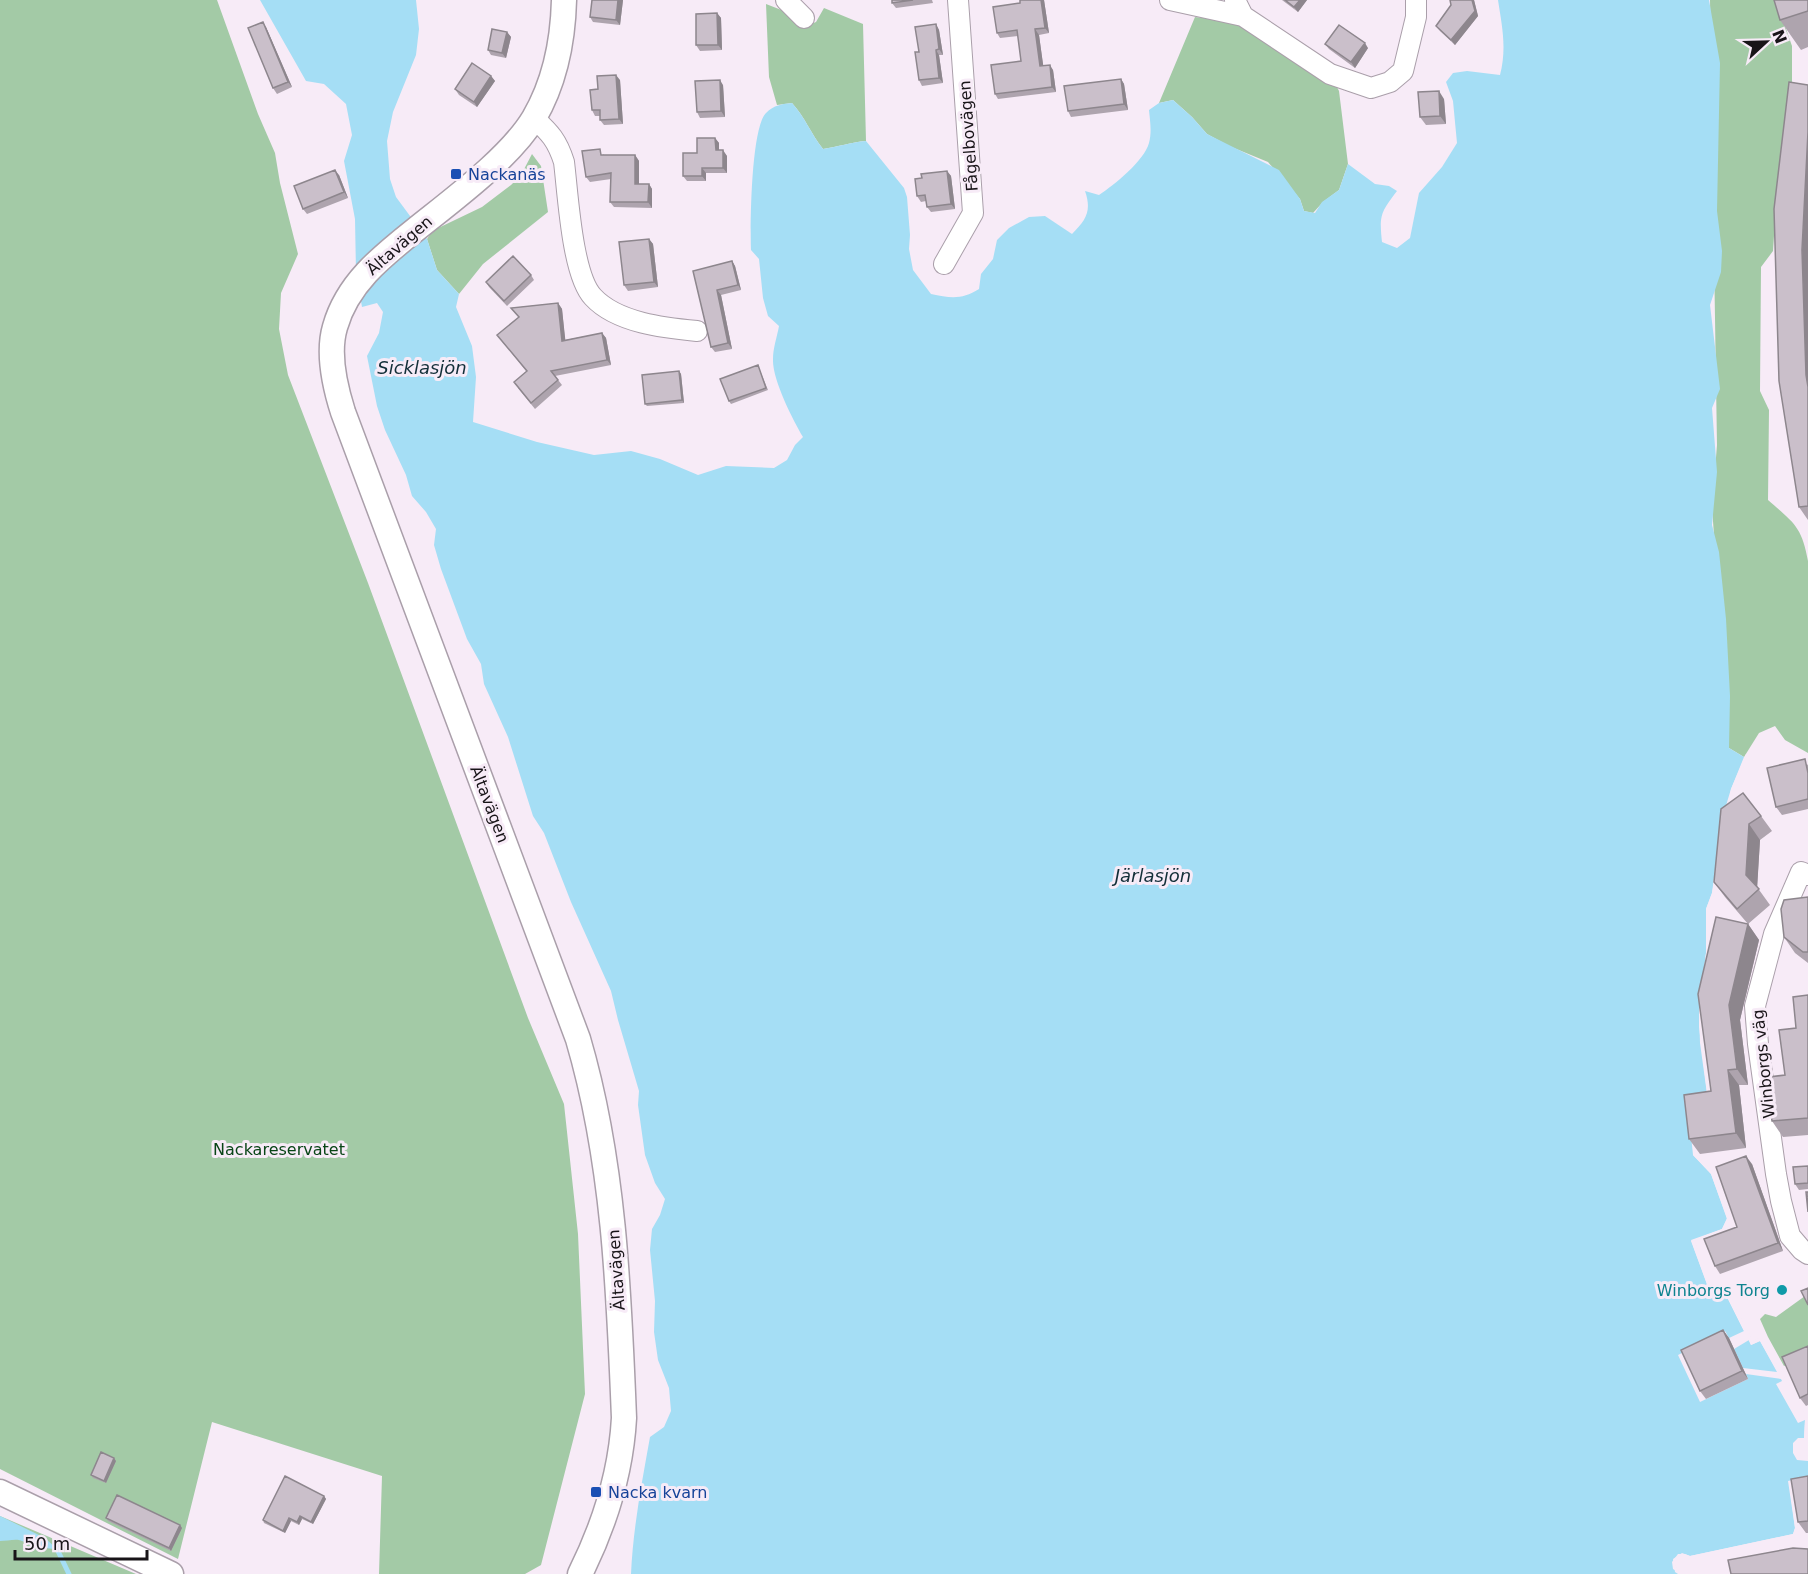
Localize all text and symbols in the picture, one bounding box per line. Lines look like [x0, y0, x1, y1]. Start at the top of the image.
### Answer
north arrow [1736, 12, 1796, 72]
text: N [1768, 27, 1791, 46]
street label: Fågelbovägen [955, 80, 982, 192]
place label: Nackanäs [468, 165, 546, 184]
marker: Nackanäs [449, 167, 463, 181]
street label: Ältavägen [363, 212, 436, 279]
water label: Sicklasjön [377, 357, 467, 378]
street label: Ältavägen [466, 763, 513, 845]
water label: Järlasjön [1112, 865, 1191, 886]
street label: Winborgs väg [1748, 1009, 1779, 1119]
park label: Nackareservatet [213, 1140, 345, 1159]
street label: Ältavägen [604, 1229, 629, 1311]
place label: Winborgs Torg [1657, 1281, 1770, 1300]
marker: Winborgs Torg [1775, 1283, 1789, 1297]
place label: Nacka kvarn [608, 1483, 707, 1502]
marker: Nacka kvarn [589, 1485, 603, 1499]
scale bar [15, 1523, 147, 1561]
text: 50 m [24, 1533, 70, 1554]

